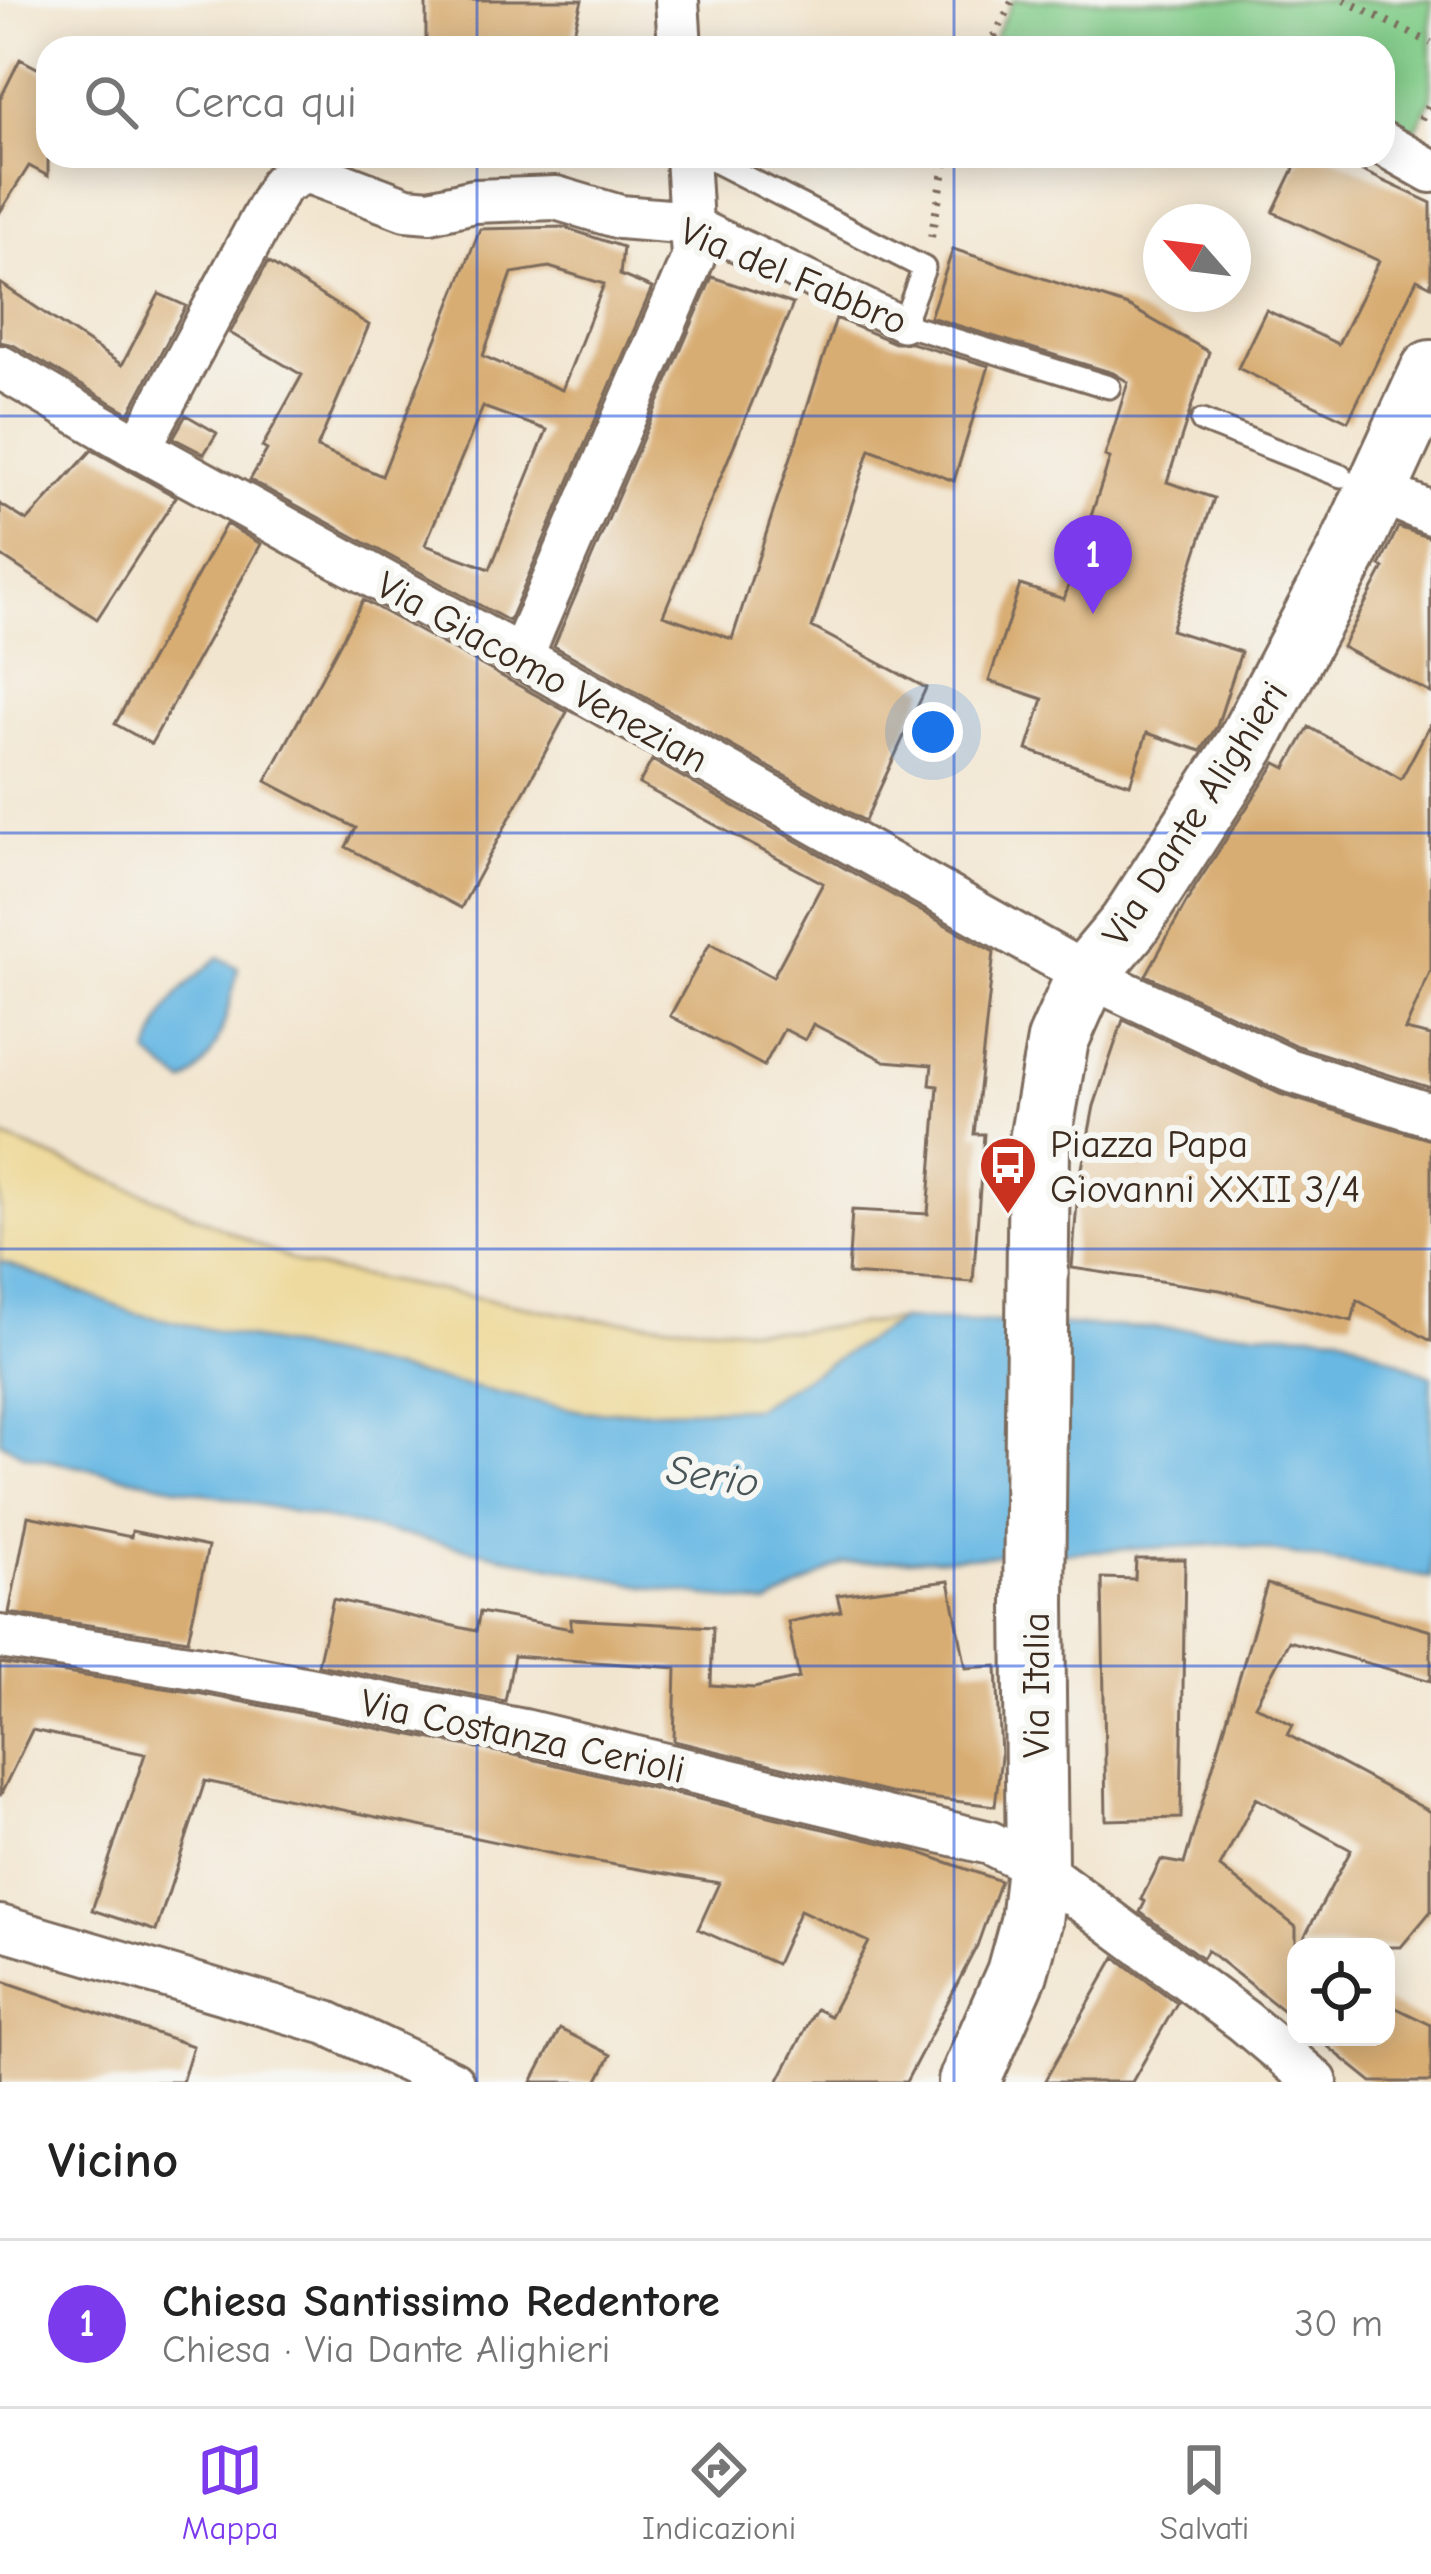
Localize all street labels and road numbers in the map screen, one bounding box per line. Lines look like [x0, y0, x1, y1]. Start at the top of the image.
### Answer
street label: Via del Fabbro [673, 208, 914, 344]
street label: Via Giacomo Venezian [369, 563, 716, 782]
street label: Via Dante Alighieri [1093, 673, 1297, 954]
street label: Via Italia [1014, 1612, 1059, 1758]
street label: Via Costanza Cerioli [357, 1680, 689, 1793]

